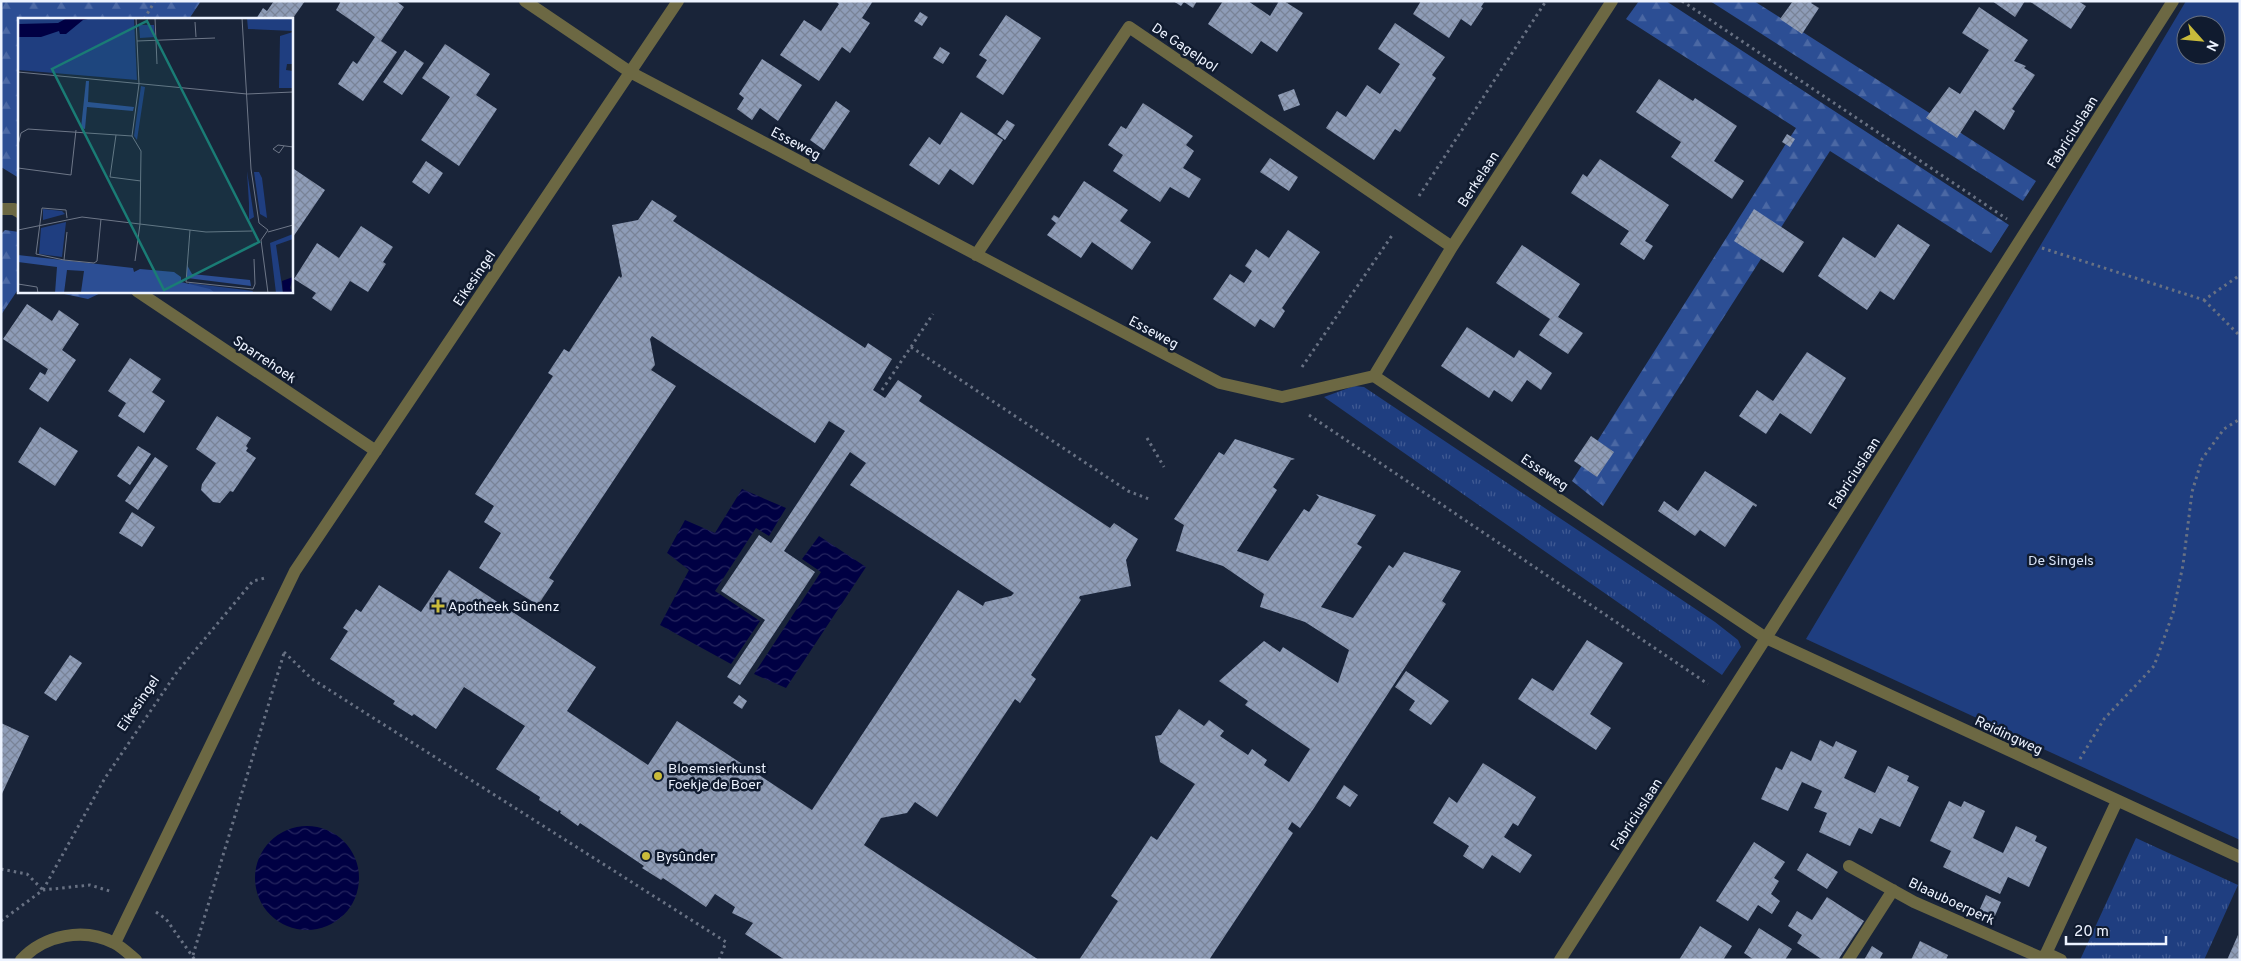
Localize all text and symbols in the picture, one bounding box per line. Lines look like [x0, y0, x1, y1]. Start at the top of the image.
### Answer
north arrow [2176, 15, 2226, 65]
inset map [18, 18, 292, 292]
street label: De Gagelpol [1148, 20, 1220, 77]
text: N [2201, 37, 2221, 54]
street label: Fabriciuslaan [2044, 93, 2102, 172]
street label: Esseweg [767, 124, 823, 165]
street label: Berkelaan [1455, 149, 1504, 211]
street label: Eikesingel [450, 248, 500, 310]
street label: Esseweg [1125, 313, 1181, 354]
street label: Sparrehoek [229, 333, 299, 388]
street label: Fabriciuslaan [1826, 435, 1885, 513]
street label: Esseweg [1517, 451, 1571, 495]
park label: De Singels [2028, 553, 2094, 570]
place label: Apotheek Sûnenz [448, 599, 560, 616]
marker: Apotheek Sûnenz [432, 600, 444, 612]
street label: Eikesingel [114, 673, 164, 735]
street label: Reidingweg [1972, 713, 2045, 759]
place label: Bloemsierkunst Foekje de Boer [668, 761, 766, 794]
marker: Bloemsierkunst Foekje de Boer [652, 770, 664, 782]
street label: Fabriciuslaan [1608, 776, 1667, 854]
place label: Bysûnder [656, 849, 716, 866]
marker: Bysûnder [640, 850, 652, 862]
street label: Blaauboerperk [1905, 875, 1997, 930]
scale bar [2066, 914, 2166, 946]
text: 20 m [2074, 923, 2109, 942]

